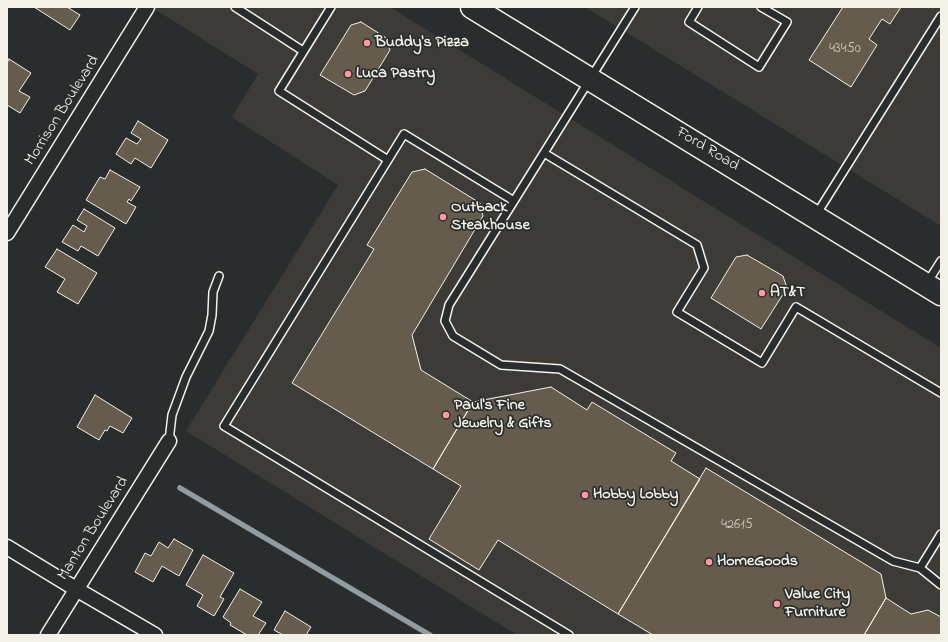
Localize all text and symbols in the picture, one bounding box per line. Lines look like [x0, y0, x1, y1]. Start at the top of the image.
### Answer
place label: Buddy's Pizza [375, 33, 469, 53]
marker: Buddy's Pizza [362, 38, 372, 48]
house number: 43450 [829, 42, 861, 58]
street label: Morrison Boulevard [21, 52, 105, 170]
place label: Luca Pastry [356, 64, 435, 84]
marker: Luca Pastry [343, 69, 353, 79]
street label: Ford Road [672, 124, 742, 176]
place label: Outback Steakhouse [451, 198, 530, 236]
marker: Outback Steakhouse [438, 212, 448, 222]
place label: AT&T [770, 283, 806, 303]
marker: AT&T [757, 288, 767, 298]
place label: Paul's Fine Jewelry & Gifts [454, 396, 552, 434]
marker: Paul's Fine Jewelry & Gifts [441, 410, 451, 420]
street label: Manton Boulevard [54, 474, 134, 584]
place label: Hobby Lobby [593, 485, 679, 505]
marker: Hobby Lobby [580, 490, 590, 500]
house number: 42615 [721, 518, 753, 534]
place label: HomeGoods [717, 552, 798, 572]
marker: HomeGoods [704, 557, 714, 567]
place label: Value City Furniture [785, 585, 850, 623]
marker: Value City Furniture [772, 599, 782, 609]

